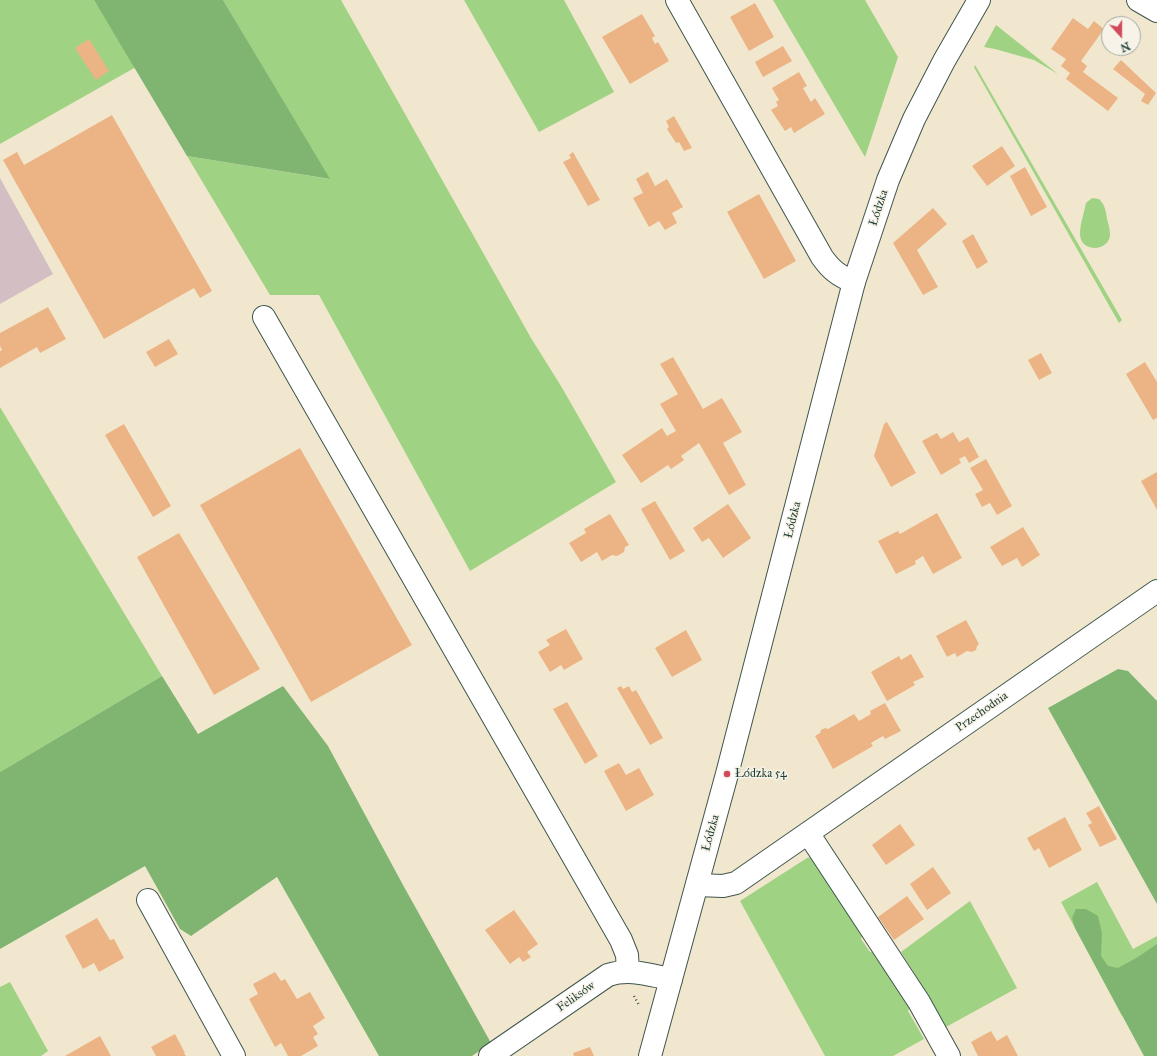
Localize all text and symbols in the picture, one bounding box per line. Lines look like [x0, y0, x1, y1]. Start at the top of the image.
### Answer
north arrow [1101, 16, 1141, 56]
text: N [1118, 39, 1132, 54]
street label: Łódzka [866, 188, 892, 228]
street label: Łódzka [782, 500, 804, 540]
street label: Przechodnia [953, 689, 1011, 735]
place label: Łódzka 54 [735, 767, 787, 781]
marker: Łódzka 54 [722, 769, 732, 779]
street label: Łódzka [699, 813, 723, 853]
street label: Feliksów [554, 979, 598, 1015]

